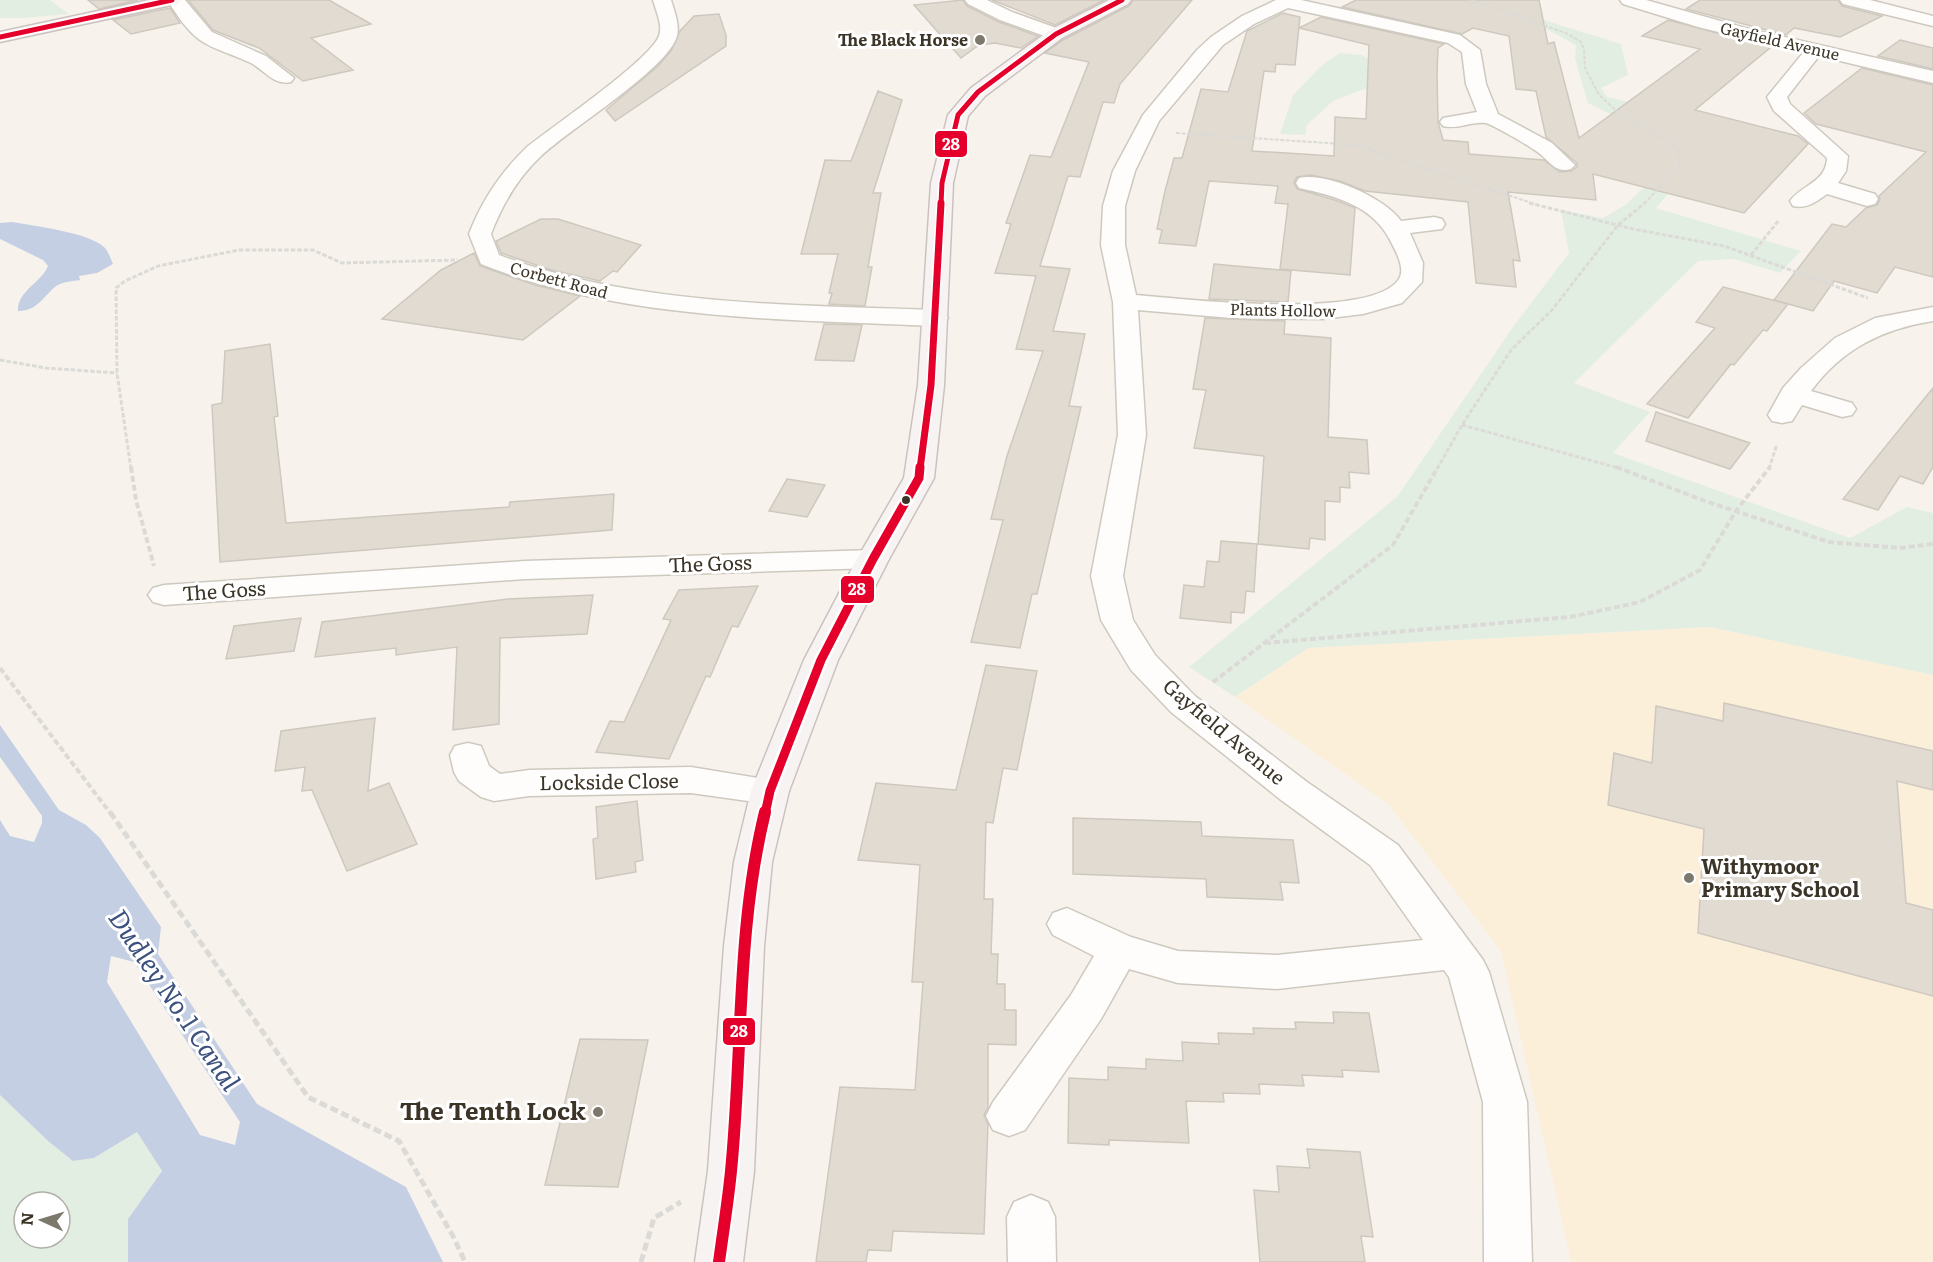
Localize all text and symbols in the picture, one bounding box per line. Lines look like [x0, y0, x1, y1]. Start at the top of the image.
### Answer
street label: Gayfield Avenue [1718, 15, 1842, 65]
place label: The Black Horse [838, 27, 968, 51]
marker: The Black Horse [973, 33, 987, 47]
line badge: 28 [934, 130, 968, 158]
text: 28 [942, 131, 961, 155]
street label: Corbett Road [508, 254, 611, 304]
street label: Plants Hollow [1230, 296, 1336, 322]
unlabelled marker [900, 494, 912, 506]
street label: The Goss [668, 546, 752, 578]
street label: The Goss [181, 571, 267, 607]
line badge: 28 [840, 575, 875, 604]
text: 28 [848, 576, 867, 600]
street label: Gayfield Avenue [1157, 670, 1293, 791]
street label: Lockside Close [539, 764, 679, 796]
place label: Withymoor Primary School [1701, 850, 1859, 903]
marker: Withymoor Primary School [1682, 871, 1696, 885]
water label: Dudley No.1 Canal [101, 900, 252, 1098]
line badge: 28 [722, 1017, 756, 1046]
text: 28 [730, 1018, 749, 1042]
place label: The Tenth Lock [400, 1092, 587, 1127]
marker: The Tenth Lock [591, 1105, 605, 1119]
north arrow [12, 1190, 72, 1250]
text: N [14, 1211, 38, 1226]

